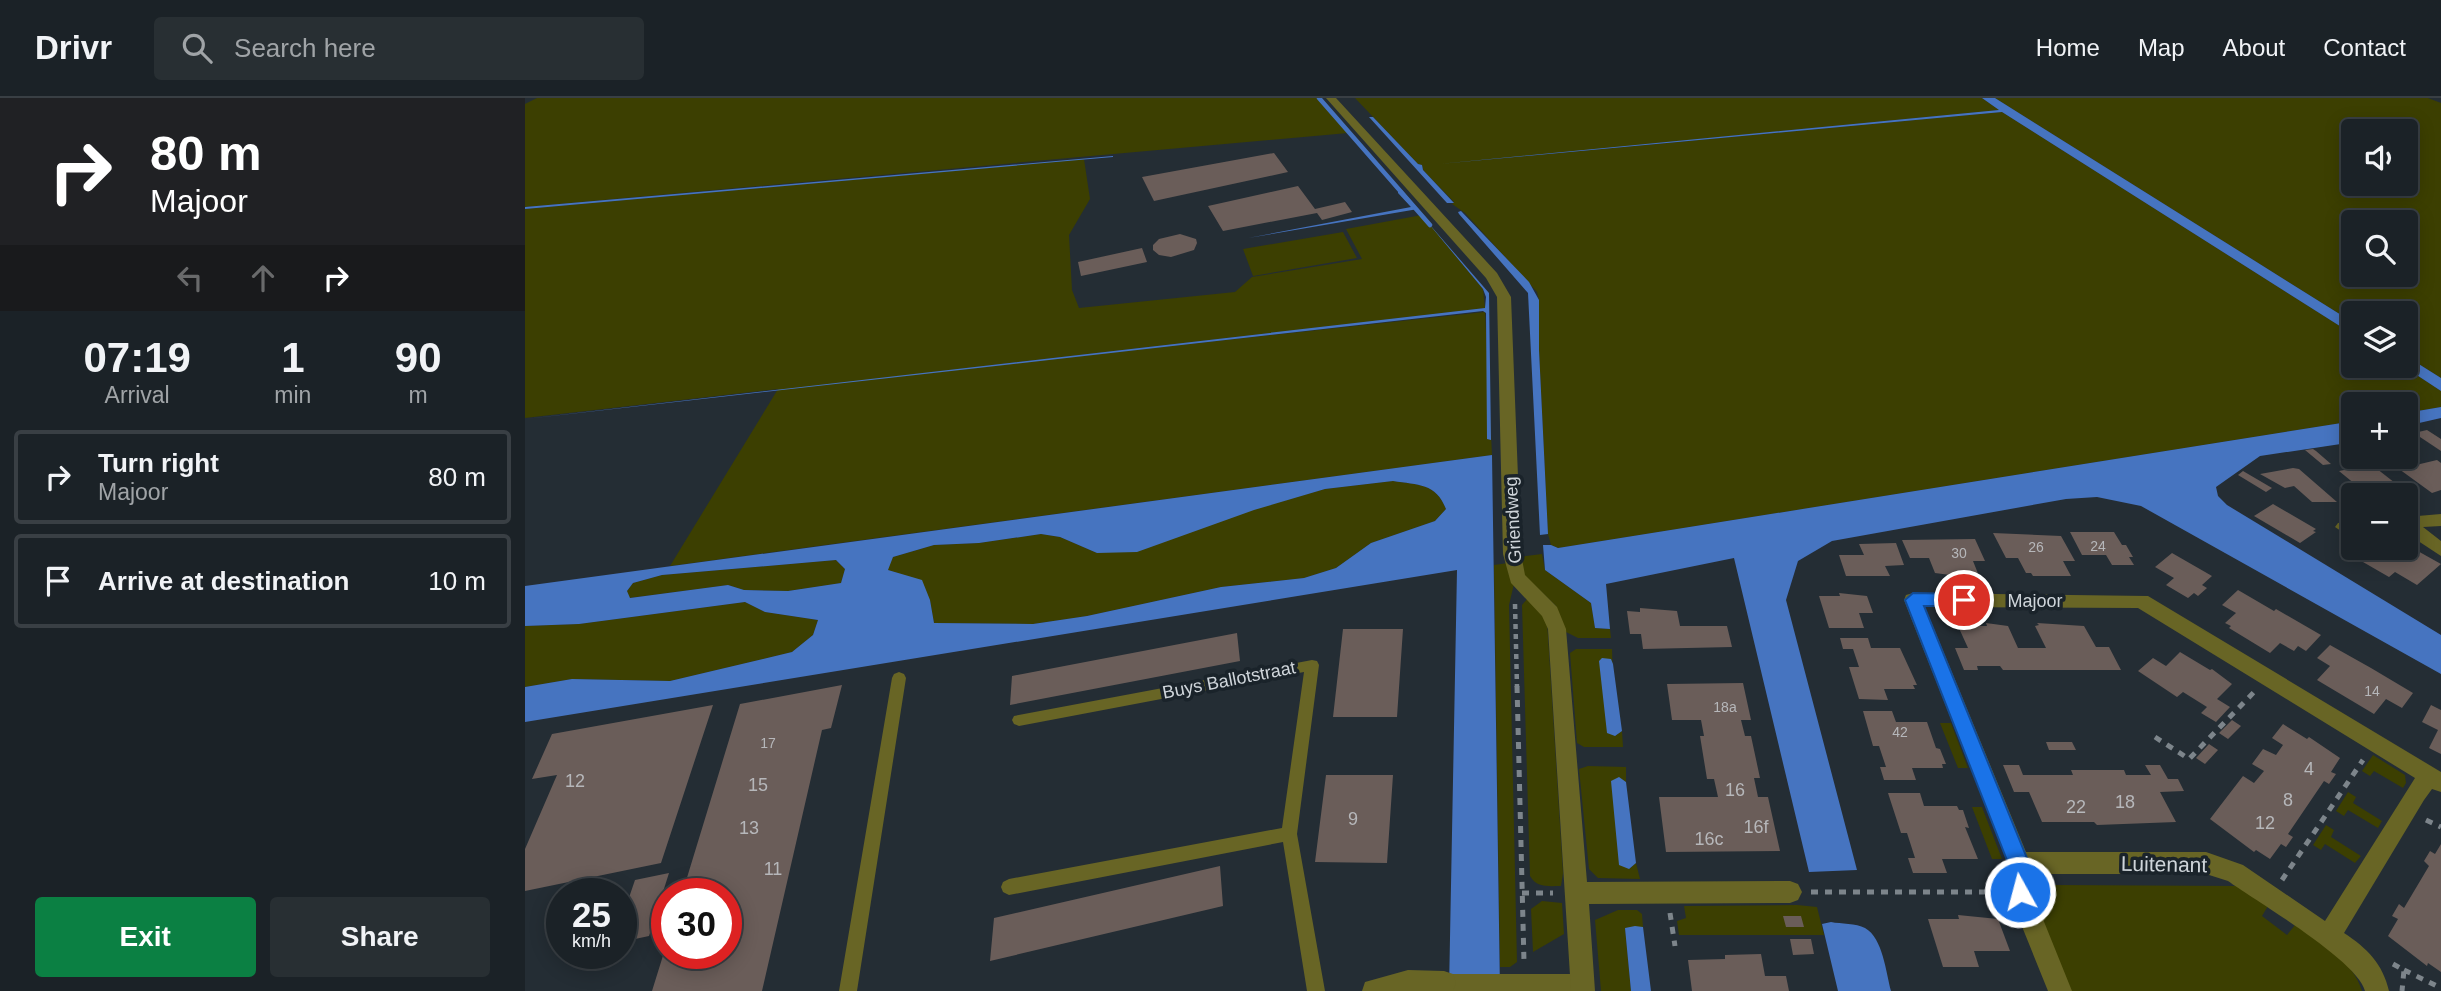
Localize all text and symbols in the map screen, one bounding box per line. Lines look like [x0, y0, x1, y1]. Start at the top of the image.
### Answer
search box [154, 17, 644, 80]
text: Drivr [35, 29, 112, 66]
icon: search [178, 29, 216, 67]
text: Search here [234, 33, 376, 63]
text: Home [2036, 34, 2100, 61]
text: Map [2138, 34, 2185, 61]
text: About [2223, 34, 2285, 61]
text: Contact [2323, 34, 2406, 61]
map controls [2341, 119, 2418, 560]
button: sound [2341, 119, 2418, 196]
icon: right [35, 126, 126, 217]
text: 80 m [150, 126, 262, 180]
text: Majoor [150, 183, 248, 219]
button: search [2341, 210, 2418, 287]
icon: left [171, 259, 209, 297]
icon: ahead [244, 259, 282, 297]
icon: right [317, 259, 355, 297]
button: layers [2341, 301, 2418, 378]
text: 07:19 [83, 334, 191, 381]
text: 1 [281, 334, 305, 381]
text: 90 [395, 334, 442, 381]
text: Arrival [105, 382, 170, 408]
text: min [274, 382, 311, 408]
text: m [409, 382, 428, 408]
button: + [2341, 392, 2418, 469]
text: Turn right [98, 448, 219, 478]
icon: right [39, 458, 77, 496]
text: 80 m [428, 462, 486, 492]
street label: Griendweg [1501, 476, 1525, 564]
text: Majoor [98, 479, 168, 505]
button: − [2341, 483, 2418, 560]
house number: 24 [2090, 538, 2106, 554]
house number: 26 [2028, 539, 2044, 555]
house number: 30 [1951, 545, 1967, 561]
icon: arrive [39, 562, 77, 600]
text: Arrive at destination [98, 566, 349, 596]
text: 10 m [428, 566, 486, 596]
pin [1934, 570, 1994, 630]
icon: arrive [1945, 581, 1983, 619]
street label: Majoor [2007, 591, 2063, 611]
street label: Buys Ballotstraat [1161, 657, 1297, 703]
house number: 14 [2364, 683, 2380, 699]
house number: 18a [1713, 699, 1737, 715]
house number: 42 [1892, 724, 1908, 740]
house number: 17 [760, 735, 776, 751]
house number: 4 [2304, 759, 2314, 779]
house number: 12 [565, 771, 585, 791]
house number: 15 [748, 775, 768, 795]
house number: 16 [1725, 780, 1745, 800]
house number: 8 [2283, 790, 2293, 810]
house number: 18 [2115, 792, 2135, 812]
house number: 22 [2066, 797, 2086, 817]
house number: 9 [1348, 809, 1358, 829]
house number: 12 [2255, 813, 2275, 833]
house number: 16f [1743, 817, 1770, 837]
house number: 13 [739, 818, 759, 838]
house number: 16c [1694, 829, 1724, 849]
street label: Luitenant [2121, 852, 2208, 876]
position arrow [1983, 855, 2057, 929]
house number: 11 [764, 859, 782, 879]
speed limit sign: 30 [651, 878, 742, 969]
text: 25 [572, 895, 611, 934]
button: Exit [35, 897, 256, 977]
button: Share [270, 897, 490, 977]
text: km/h [572, 931, 611, 951]

